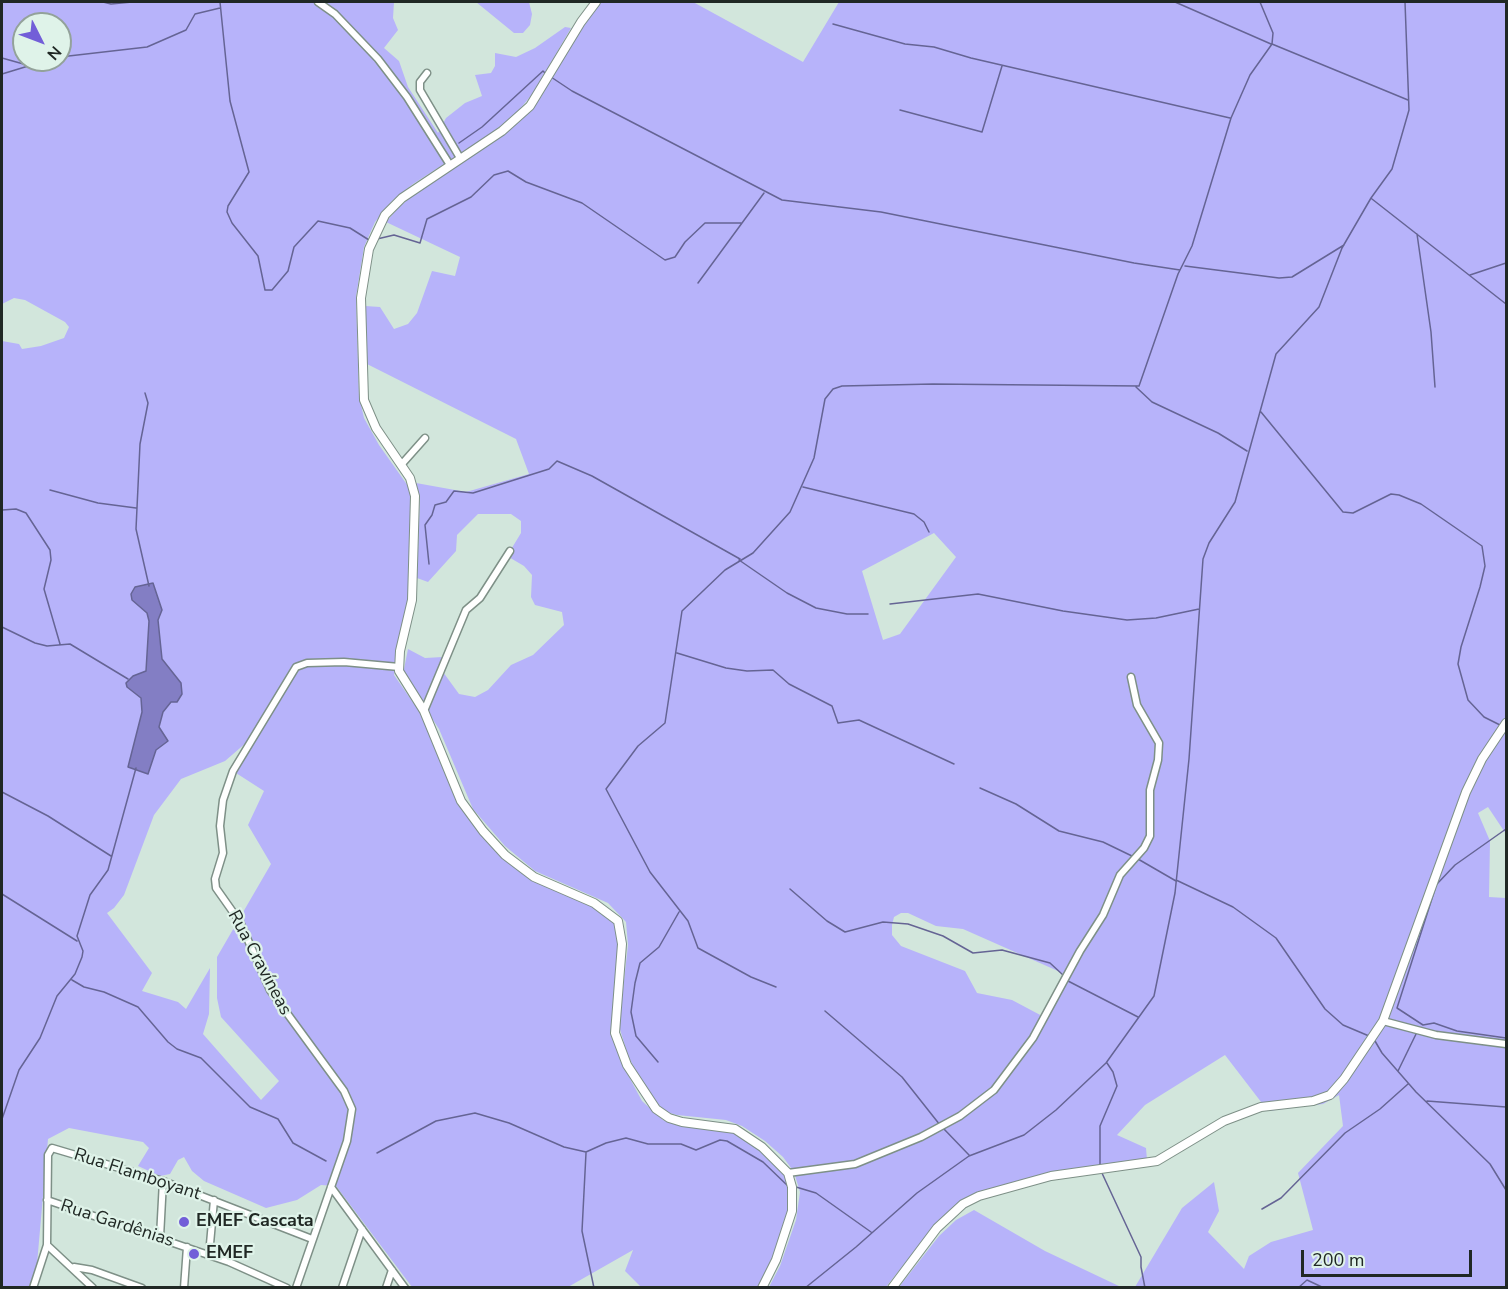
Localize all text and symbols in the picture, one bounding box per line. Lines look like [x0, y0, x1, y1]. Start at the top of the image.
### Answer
north arrow [12, 12, 72, 72]
text: N [42, 41, 66, 65]
street label: Rua Cravíneas [222, 907, 296, 1019]
street label: Rua Flamboyant [71, 1144, 203, 1206]
street label: Rua Gardênias [58, 1196, 176, 1252]
place label: EMEF Cascata [196, 1211, 314, 1233]
marker: EMEF Cascata [177, 1215, 191, 1229]
scale bar [1304, 1238, 1475, 1276]
place label: EMEF [206, 1243, 253, 1265]
marker: EMEF [187, 1247, 201, 1261]
text: 200 m [1312, 1248, 1364, 1272]

